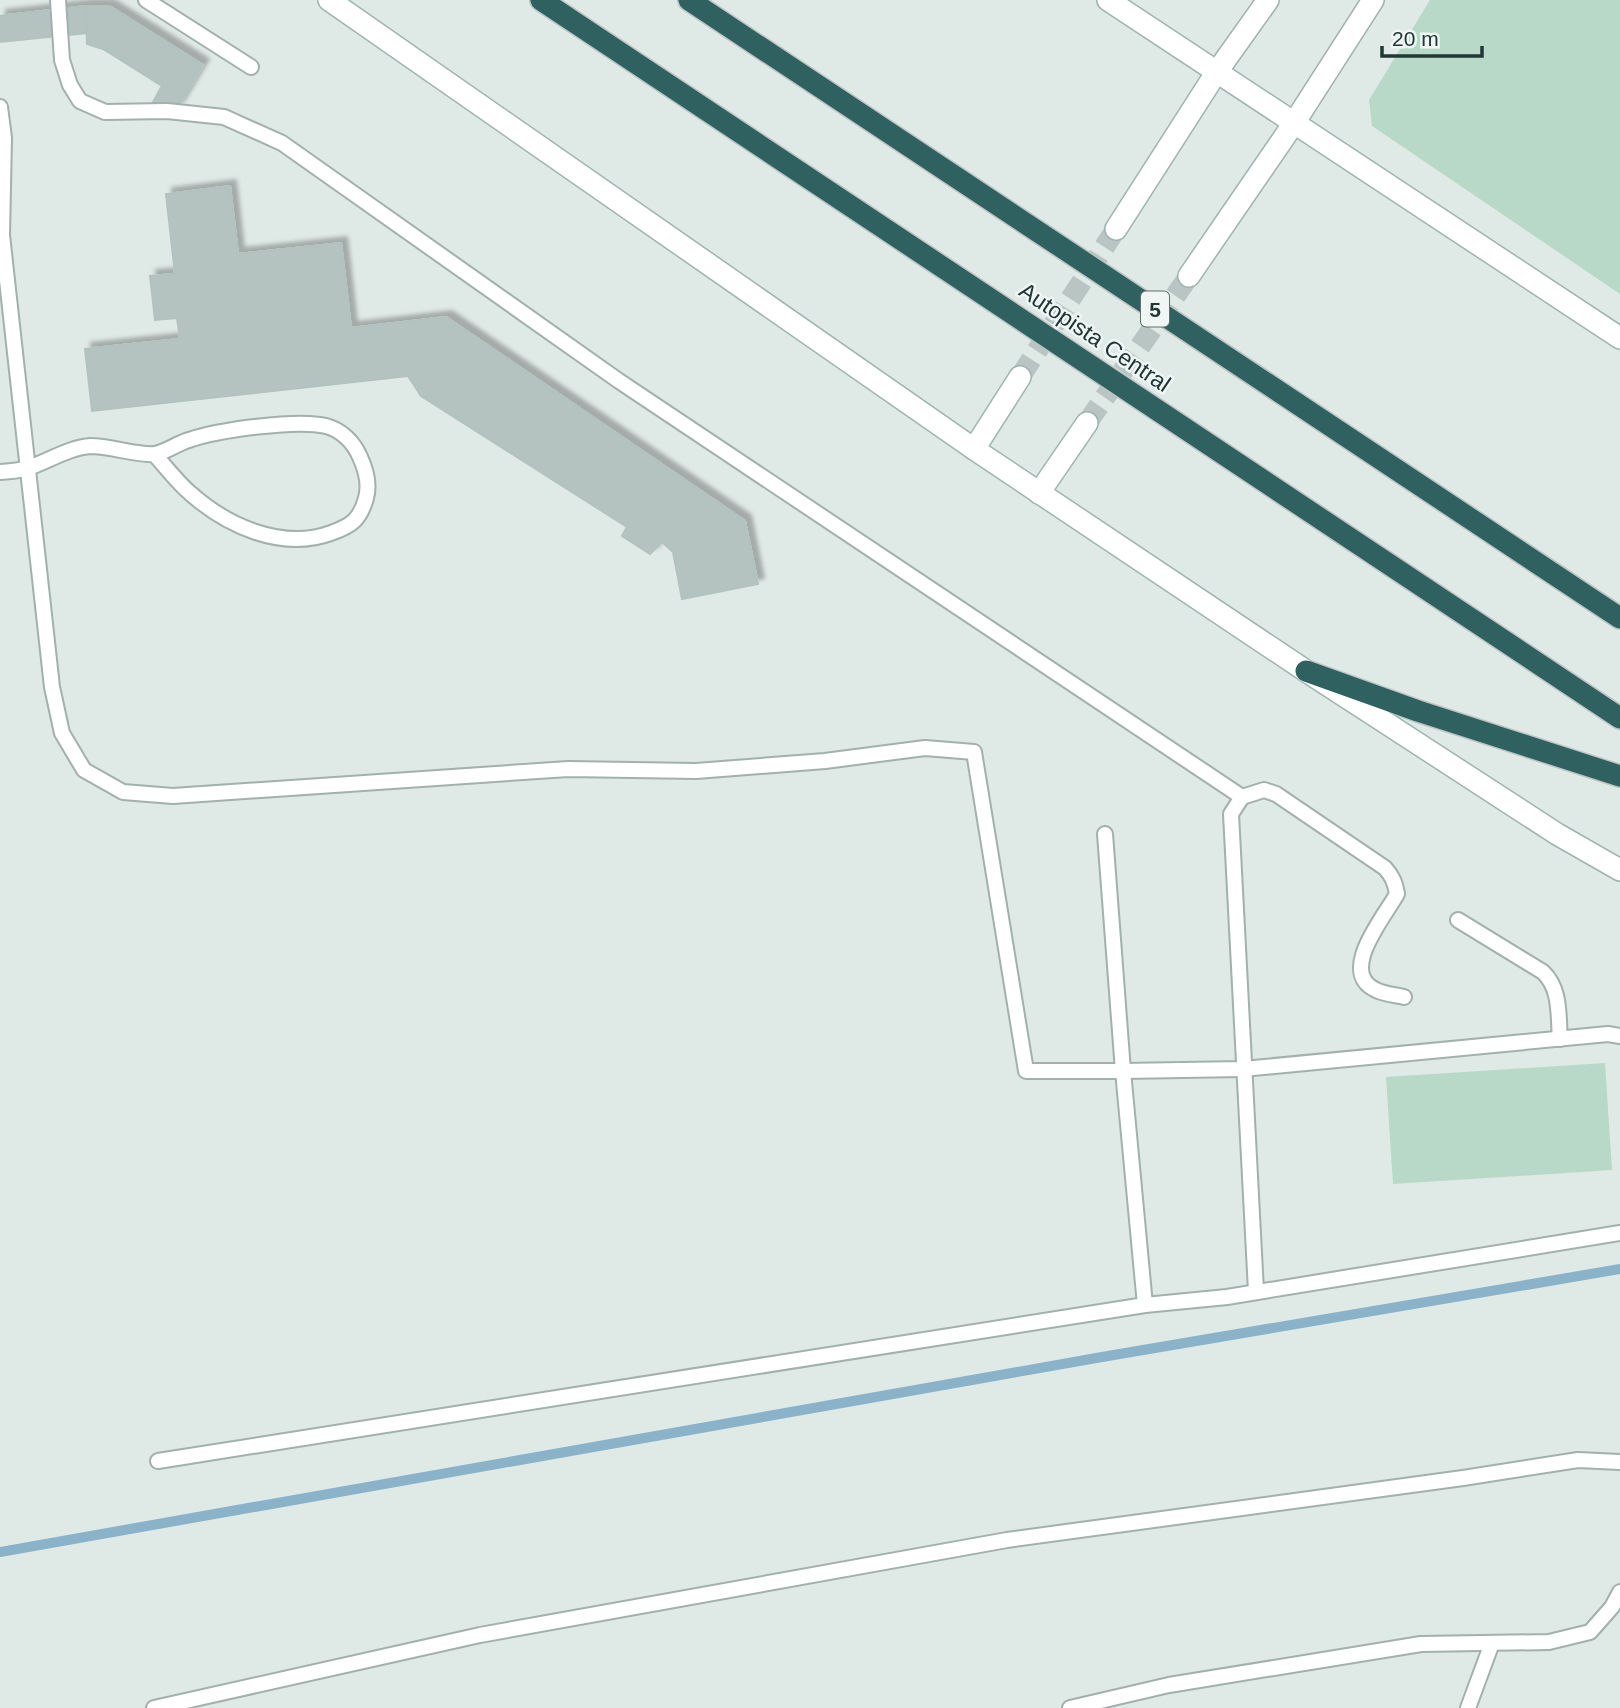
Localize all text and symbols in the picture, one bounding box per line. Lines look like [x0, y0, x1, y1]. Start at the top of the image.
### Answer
scale bar [1382, 14, 1482, 58]
text: 20 m [1392, 27, 1439, 50]
street label: Autopista Central [1015, 277, 1175, 397]
road number: 5 [1141, 292, 1169, 326]

